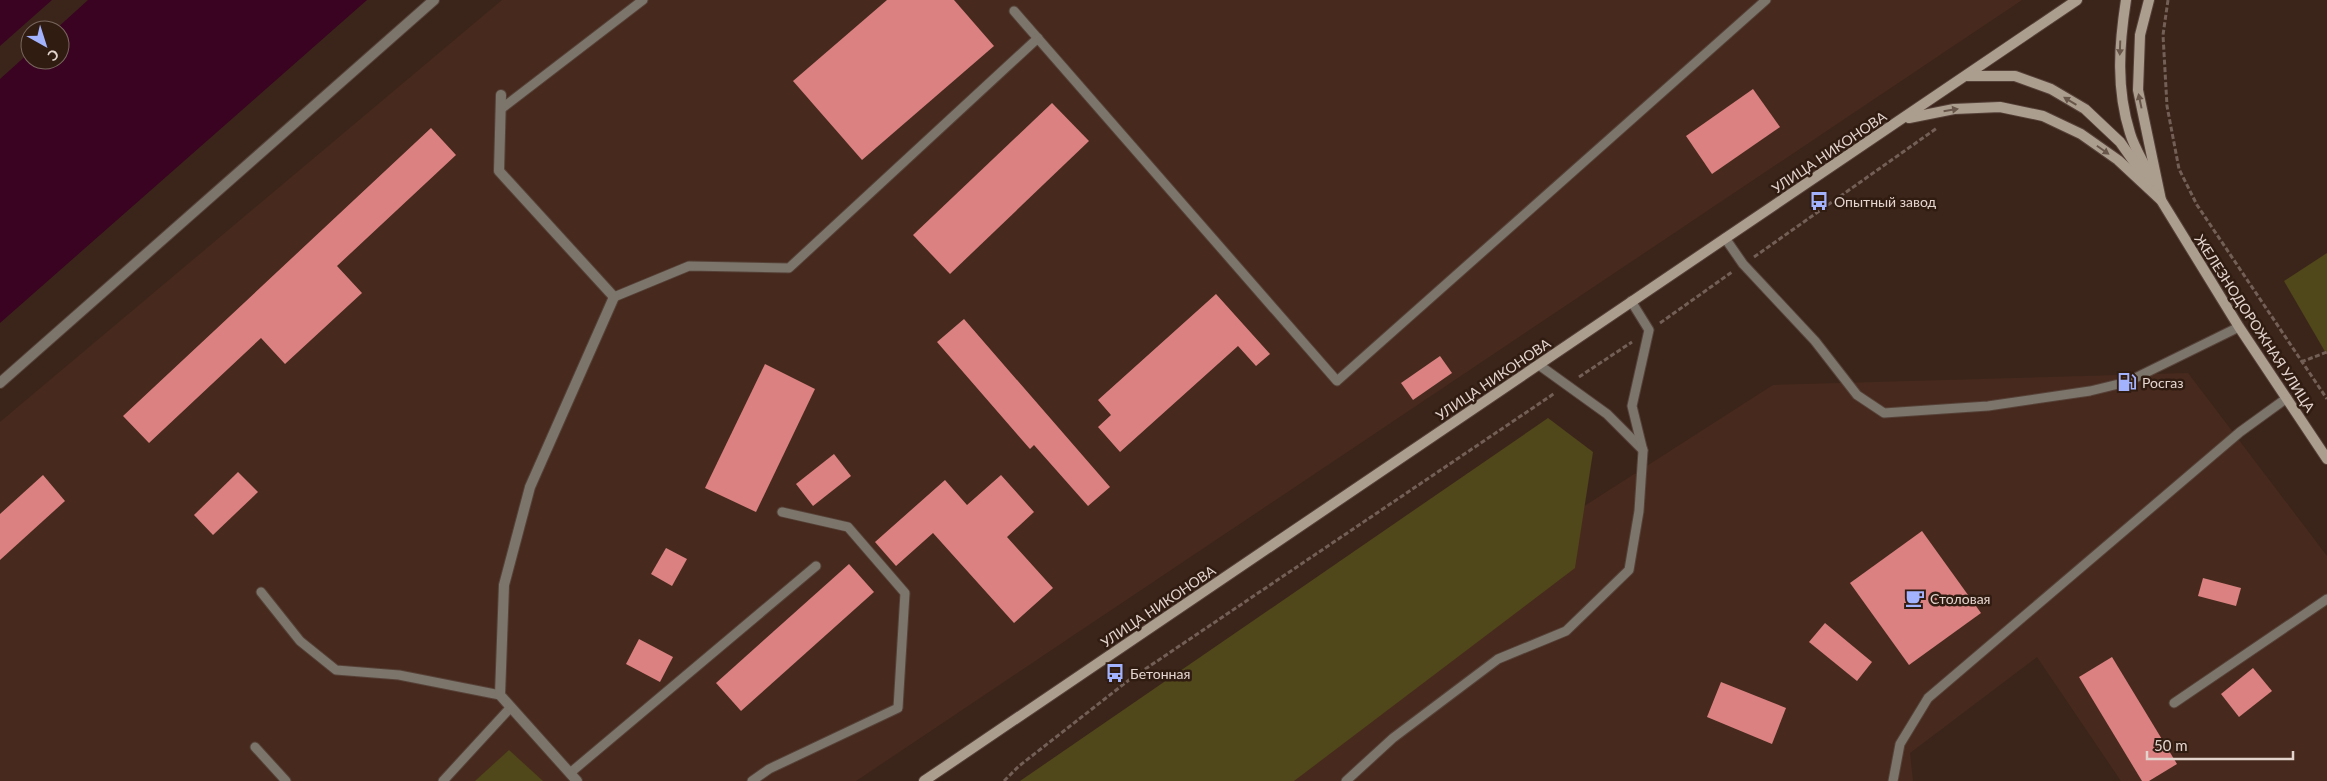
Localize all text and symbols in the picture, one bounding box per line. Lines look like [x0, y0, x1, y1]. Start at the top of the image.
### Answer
north arrow [20, 20, 70, 70]
one-way arrow [2115, 40, 2123, 56]
text: С [44, 46, 62, 65]
one-way arrow [2136, 93, 2144, 109]
one-way arrow [2064, 96, 2077, 105]
one-way arrow [1943, 106, 1959, 114]
street label: УЛИЦА НИКОНОВА [1768, 107, 1890, 197]
one-way arrow [2096, 145, 2110, 155]
bus stop icon: Опытный завод [1808, 190, 1830, 212]
place label: Опытный завод [1834, 193, 1937, 210]
street label: ЖЕЛЕЗНОДОРОЖНАЯ УЛИЦА [2191, 231, 2319, 415]
street label: УЛИЦА НИКОНОВА [1432, 334, 1554, 424]
fuel station icon: Росгаз [2116, 371, 2138, 393]
place label: Росгаз [2142, 374, 2184, 391]
street label: УЛИЦА НИКОНОВА [1097, 561, 1219, 651]
cafe icon: Столовая [1904, 587, 1926, 609]
place label: Столовая [1930, 590, 1991, 607]
bus stop icon: Бетонная [1104, 662, 1126, 684]
place label: Бетонная [1130, 665, 1190, 682]
scale bar [2147, 728, 2293, 760]
text: 50 m [2154, 736, 2188, 754]

